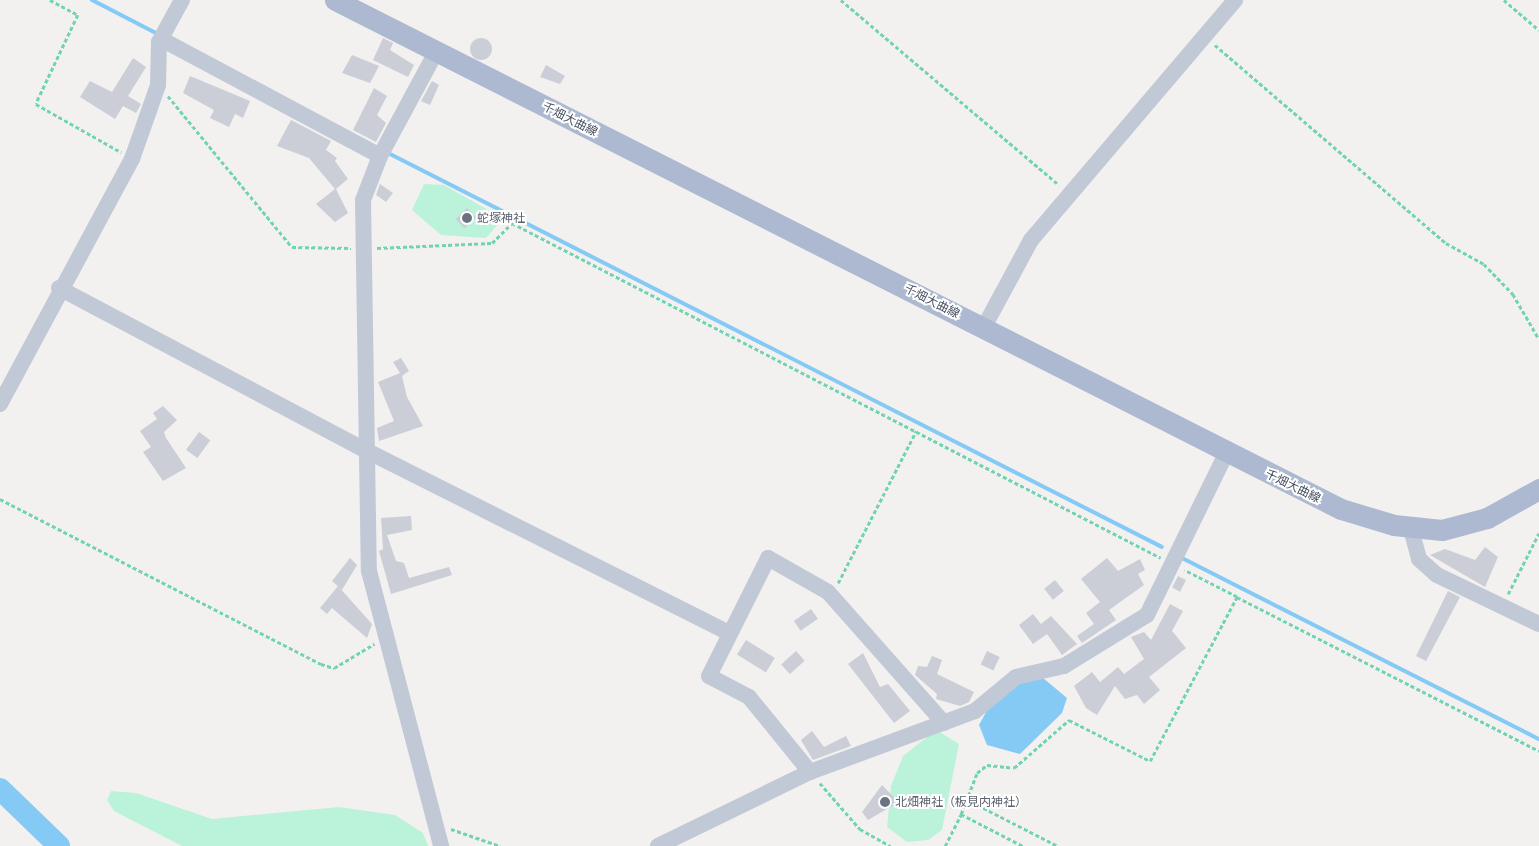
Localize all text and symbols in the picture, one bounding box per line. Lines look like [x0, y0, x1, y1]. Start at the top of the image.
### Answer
street label: 千畑大曲線 [540, 99, 600, 139]
place label: 蛇塚神社 [477, 211, 525, 225]
marker: 蛇塚神社 [461, 212, 473, 224]
street label: 千畑大曲線 [902, 281, 962, 321]
street label: 千畑大曲線 [1263, 466, 1323, 506]
place label: 北畑神社（板見内神社） [895, 795, 1027, 809]
marker: 北畑神社（板見内神社） [879, 796, 891, 808]

